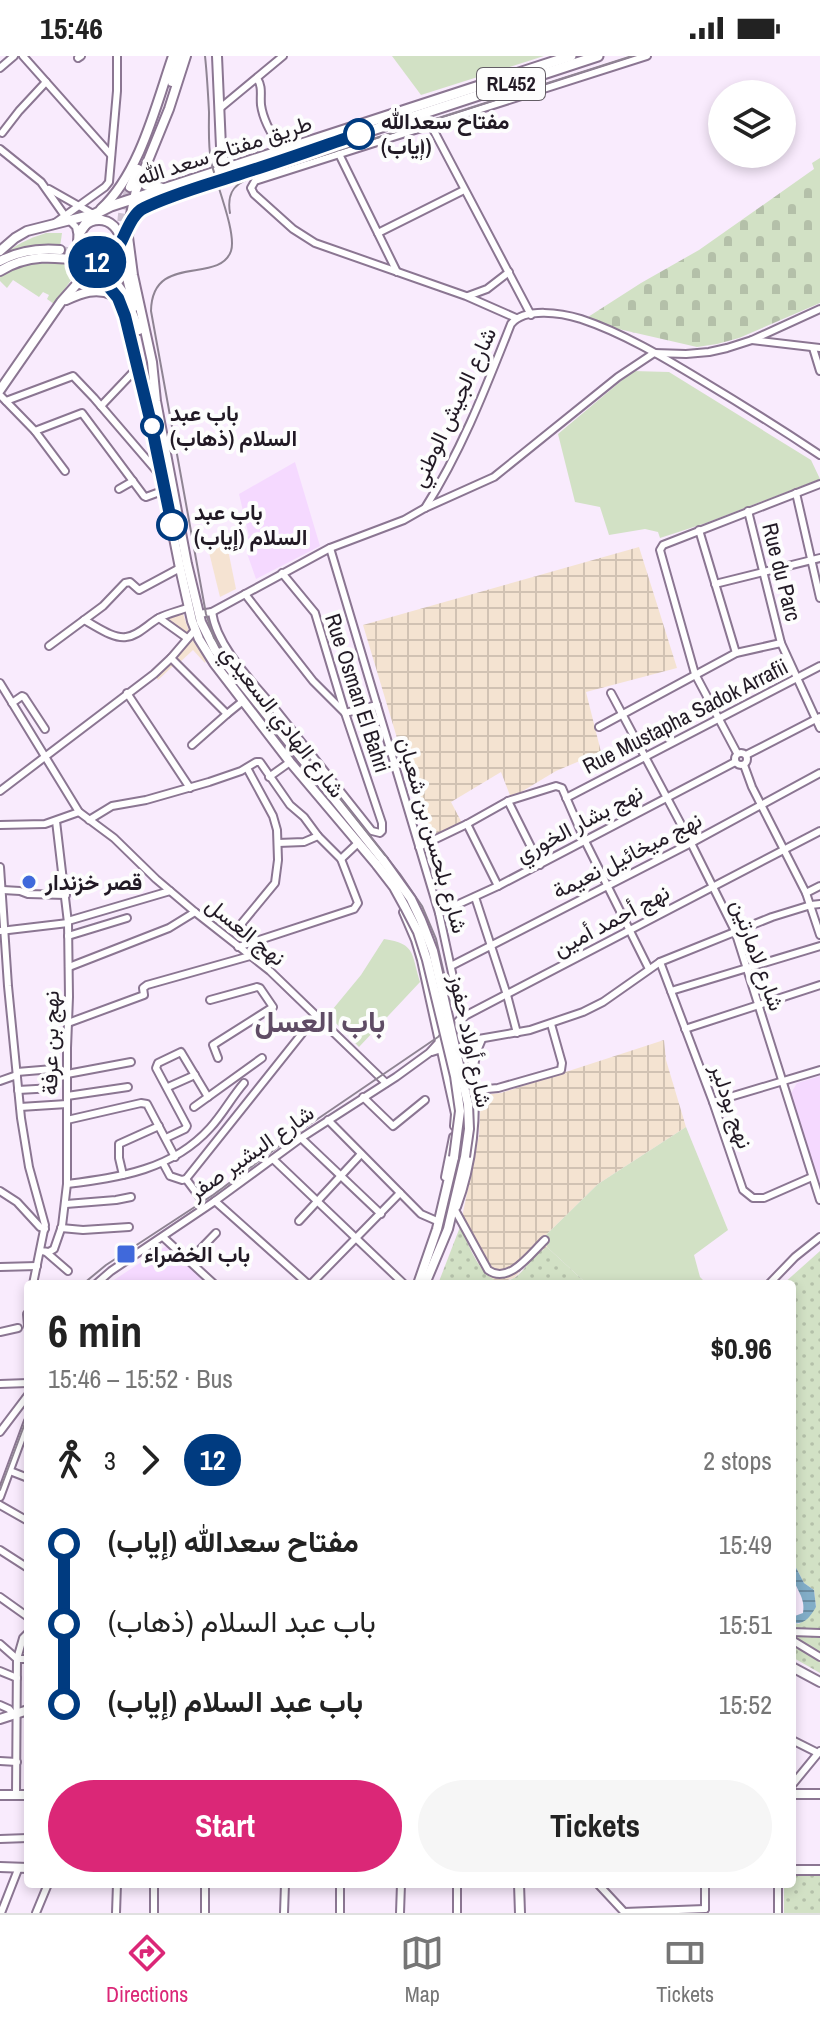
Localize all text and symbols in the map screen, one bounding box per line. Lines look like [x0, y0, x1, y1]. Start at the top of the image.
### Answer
text: 15:46 [40, 8, 103, 48]
road number: RL452 [477, 68, 545, 100]
map controls [708, 80, 796, 168]
button: layers [708, 80, 796, 168]
place label: مفتاح سعدالله (إياب) [381, 106, 510, 161]
street label: طريق مفتاح سعد الله [133, 108, 315, 192]
marker: مفتاح سعدالله (إياب) [344, 119, 374, 149]
line badge: 12 [61, 236, 133, 288]
text: 12 [84, 243, 110, 281]
street label: شارع الجيش الوطني [403, 322, 507, 493]
place label: باب عبد السلام (ذهاب) [170, 398, 297, 453]
marker: باب عبد السلام (ذهاب) [141, 415, 163, 437]
place label: باب عبد السلام (إياب) [194, 497, 307, 552]
marker: باب عبد السلام (إياب) [157, 510, 187, 540]
street label: Rue du Parc [755, 520, 809, 624]
street label: Rue Osman El Bahri [318, 610, 398, 776]
street label: شارع الهادي السعيدي [211, 638, 352, 806]
street label: Rue Mustapha Sadok Arrafii [577, 651, 793, 781]
street label: شارع بلحسن بن شعبان [391, 733, 475, 937]
street label: نهج بشار الخوري [510, 777, 650, 873]
street label: نهج ميخائيل نعيمة [547, 804, 707, 906]
place label: قصر خزندار [44, 867, 142, 897]
marker: قصر خزندار [20, 873, 38, 891]
street label: نهج أحمد أمين [547, 877, 675, 963]
street label: نهج العسل [200, 890, 292, 972]
street label: شارع لامارتين [724, 895, 792, 1015]
street label: شارع أولاد حفوز [442, 971, 500, 1110]
street label: نهج بن عرفة [34, 990, 66, 1096]
district label: باب العسل [255, 1001, 385, 1041]
street label: نهج بودلير [703, 1059, 760, 1152]
street label: شارع البشير صفر [181, 1098, 320, 1207]
place label: باب الخضراء [144, 1239, 250, 1269]
marker: باب الخضراء [115, 1243, 137, 1265]
text: 6 min [48, 1301, 142, 1361]
text: $0.96 [710, 1328, 772, 1368]
text: 15:46 – 15:52 · Bus [48, 1361, 233, 1396]
icon: walk [48, 1438, 92, 1482]
icon: forward [128, 1438, 172, 1482]
text: 12 [200, 1441, 225, 1479]
text: 3 [104, 1443, 116, 1478]
text: 2 stops [703, 1443, 772, 1478]
text: مفتاح سعدالله (إياب) [108, 1521, 359, 1561]
text: 15:49 [719, 1527, 772, 1562]
text: باب عبد السلام (ذهاب) [108, 1601, 376, 1641]
text: 15:51 [719, 1607, 772, 1642]
text: باب عبد السلام (إياب) [108, 1681, 363, 1721]
text: 15:52 [719, 1687, 772, 1722]
button: Start [48, 1780, 402, 1872]
button: Tickets [418, 1780, 772, 1872]
tab: Directions [106, 1931, 188, 2009]
tab: Map [400, 1931, 444, 2009]
tab: Tickets [656, 1931, 714, 2009]

